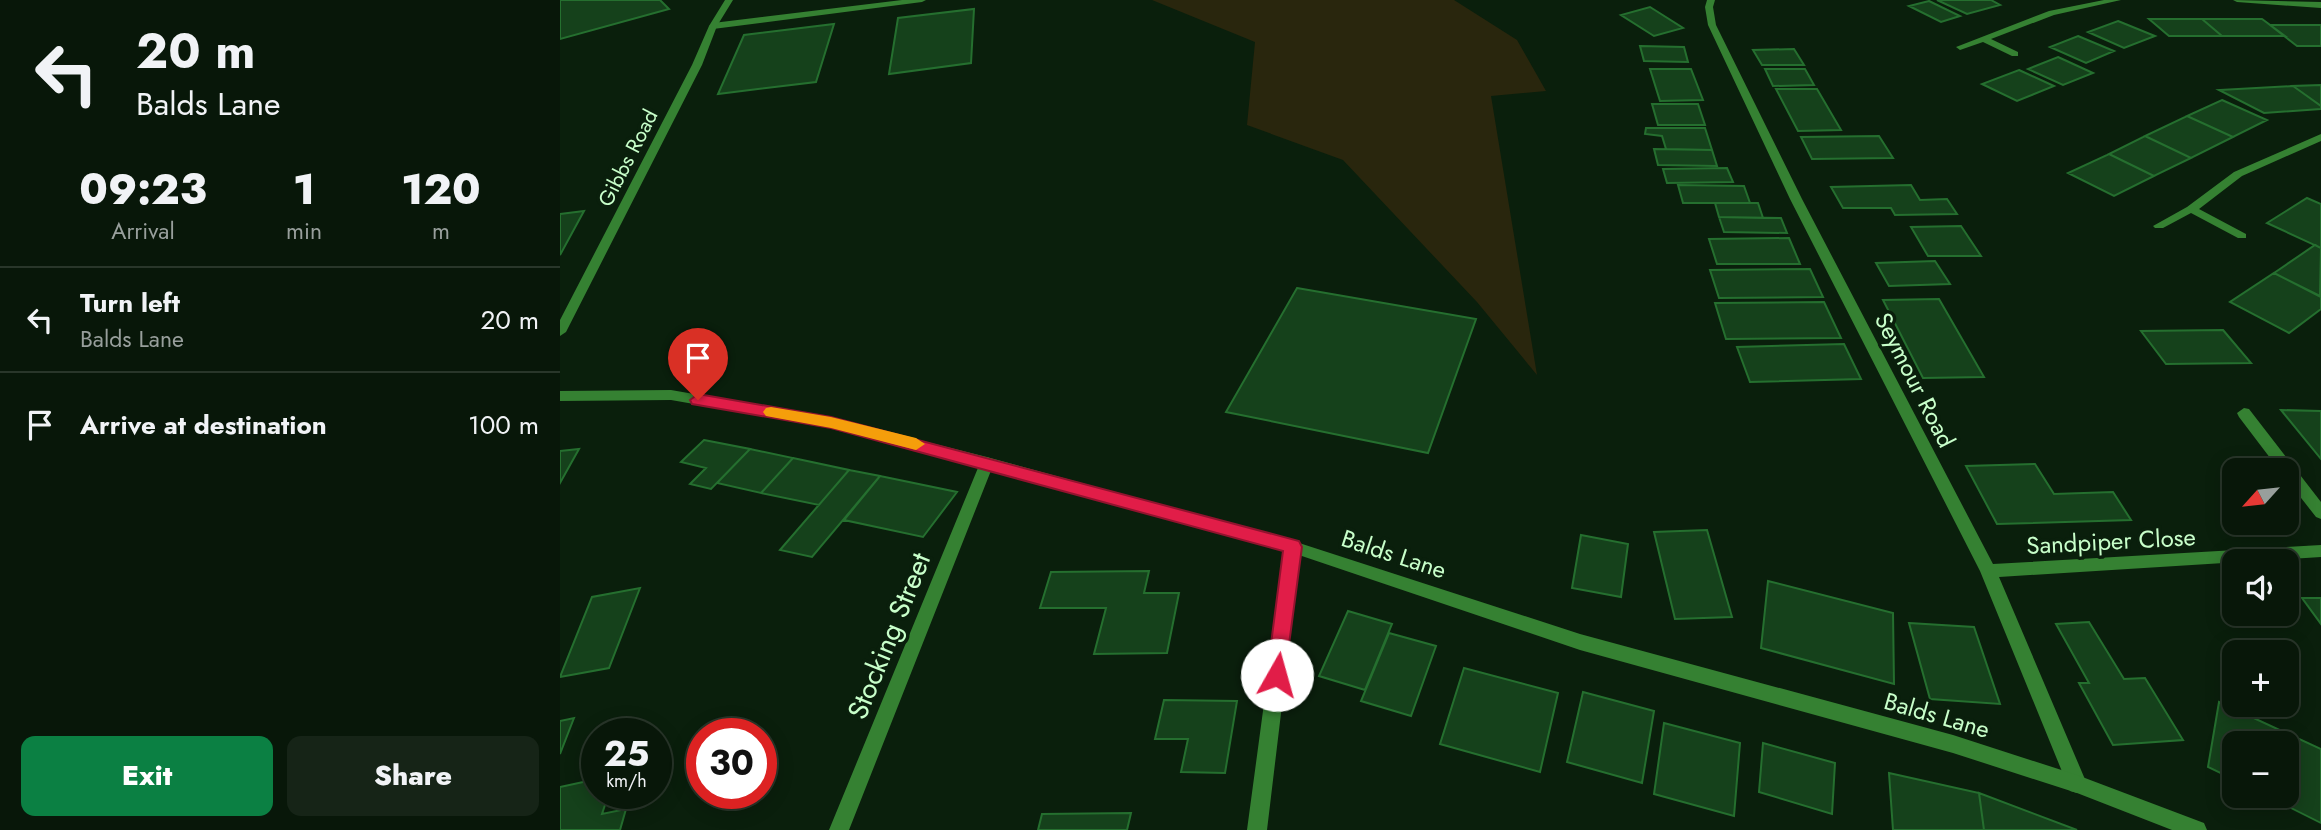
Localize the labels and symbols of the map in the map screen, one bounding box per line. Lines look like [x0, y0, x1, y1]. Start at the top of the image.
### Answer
street label: Gibbs Road [591, 104, 665, 212]
street label: Seymour Road [1866, 306, 1964, 454]
pin [668, 328, 728, 400]
north arrow [2222, 458, 2300, 536]
street label: Sandpiper Close [2025, 519, 2197, 563]
street label: Balds Lane [1337, 521, 1451, 587]
street label: Stocking Street [837, 546, 941, 725]
position arrow [1240, 638, 1314, 712]
street label: Balds Lane [1880, 683, 1994, 747]
speed limit sign: 30 [686, 718, 777, 809]

